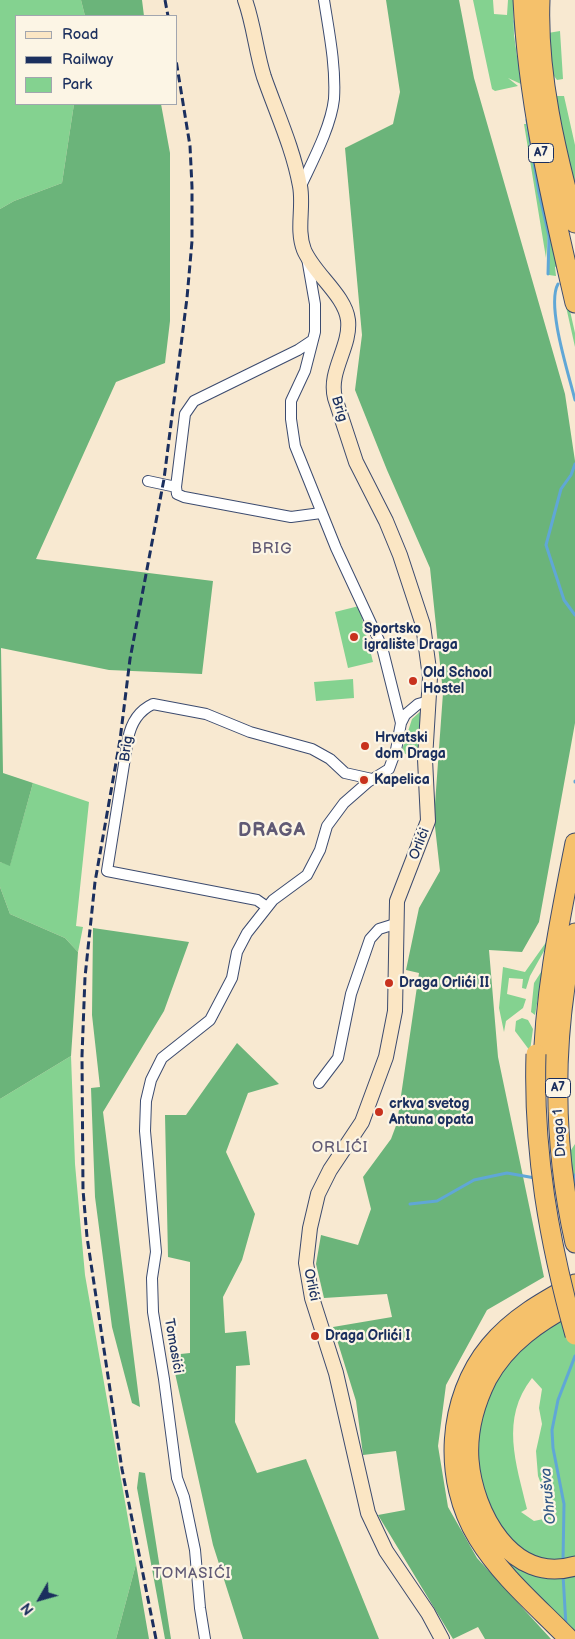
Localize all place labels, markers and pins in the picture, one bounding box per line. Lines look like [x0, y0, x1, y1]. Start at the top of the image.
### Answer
place label: Sportsko igralište Draga [364, 621, 458, 654]
marker: Sportsko igralište Draga [348, 631, 360, 643]
place label: Old School Hostel [423, 665, 492, 698]
marker: Old School Hostel [407, 675, 419, 687]
place label: Hrvatski dom Draga [375, 730, 446, 762]
marker: Hrvatski dom Draga [359, 740, 371, 752]
place label: Kapelica [374, 772, 430, 788]
marker: Kapelica [358, 774, 370, 786]
place label: Draga Orlići II [399, 975, 489, 991]
marker: Draga Orlići II [383, 977, 395, 989]
place label: crkva svetog Antuna opata [389, 1096, 474, 1128]
marker: crkva svetog Antuna opata [373, 1106, 385, 1118]
place label: Draga Orlići I [325, 1328, 410, 1344]
marker: Draga Orlići I [309, 1330, 321, 1342]

